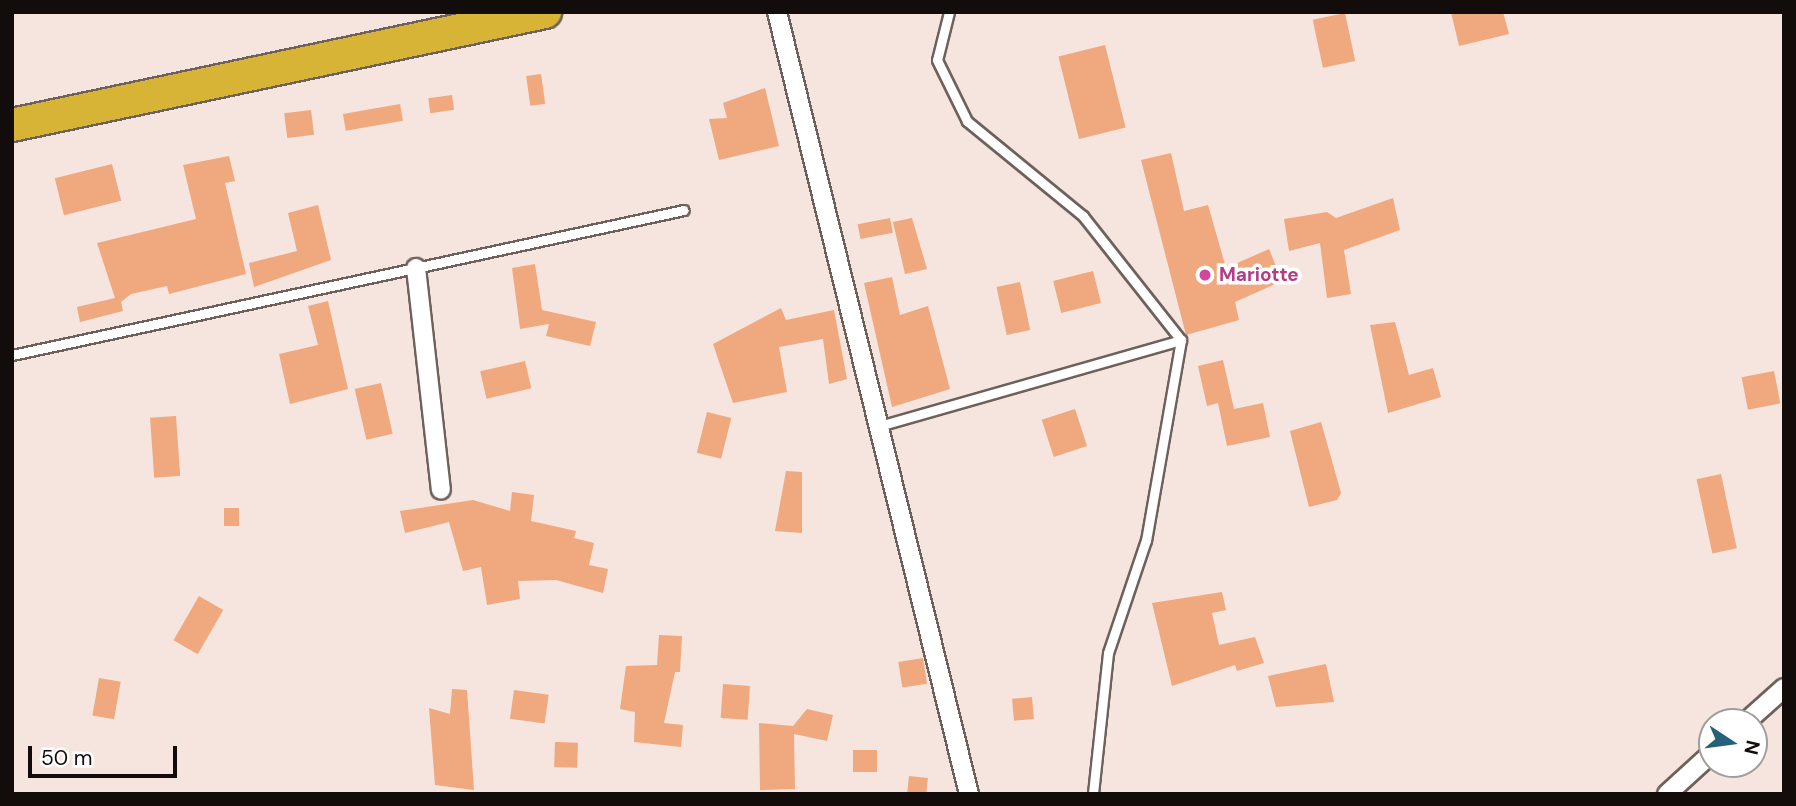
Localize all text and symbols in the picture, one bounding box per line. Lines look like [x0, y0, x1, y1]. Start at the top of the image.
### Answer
place label: Mariotte [1219, 264, 1299, 286]
marker: Mariotte [1197, 267, 1213, 283]
north arrow [1698, 708, 1768, 778]
scale bar [32, 732, 180, 776]
text: N [1738, 738, 1766, 757]
text: 50 m [41, 744, 92, 772]

